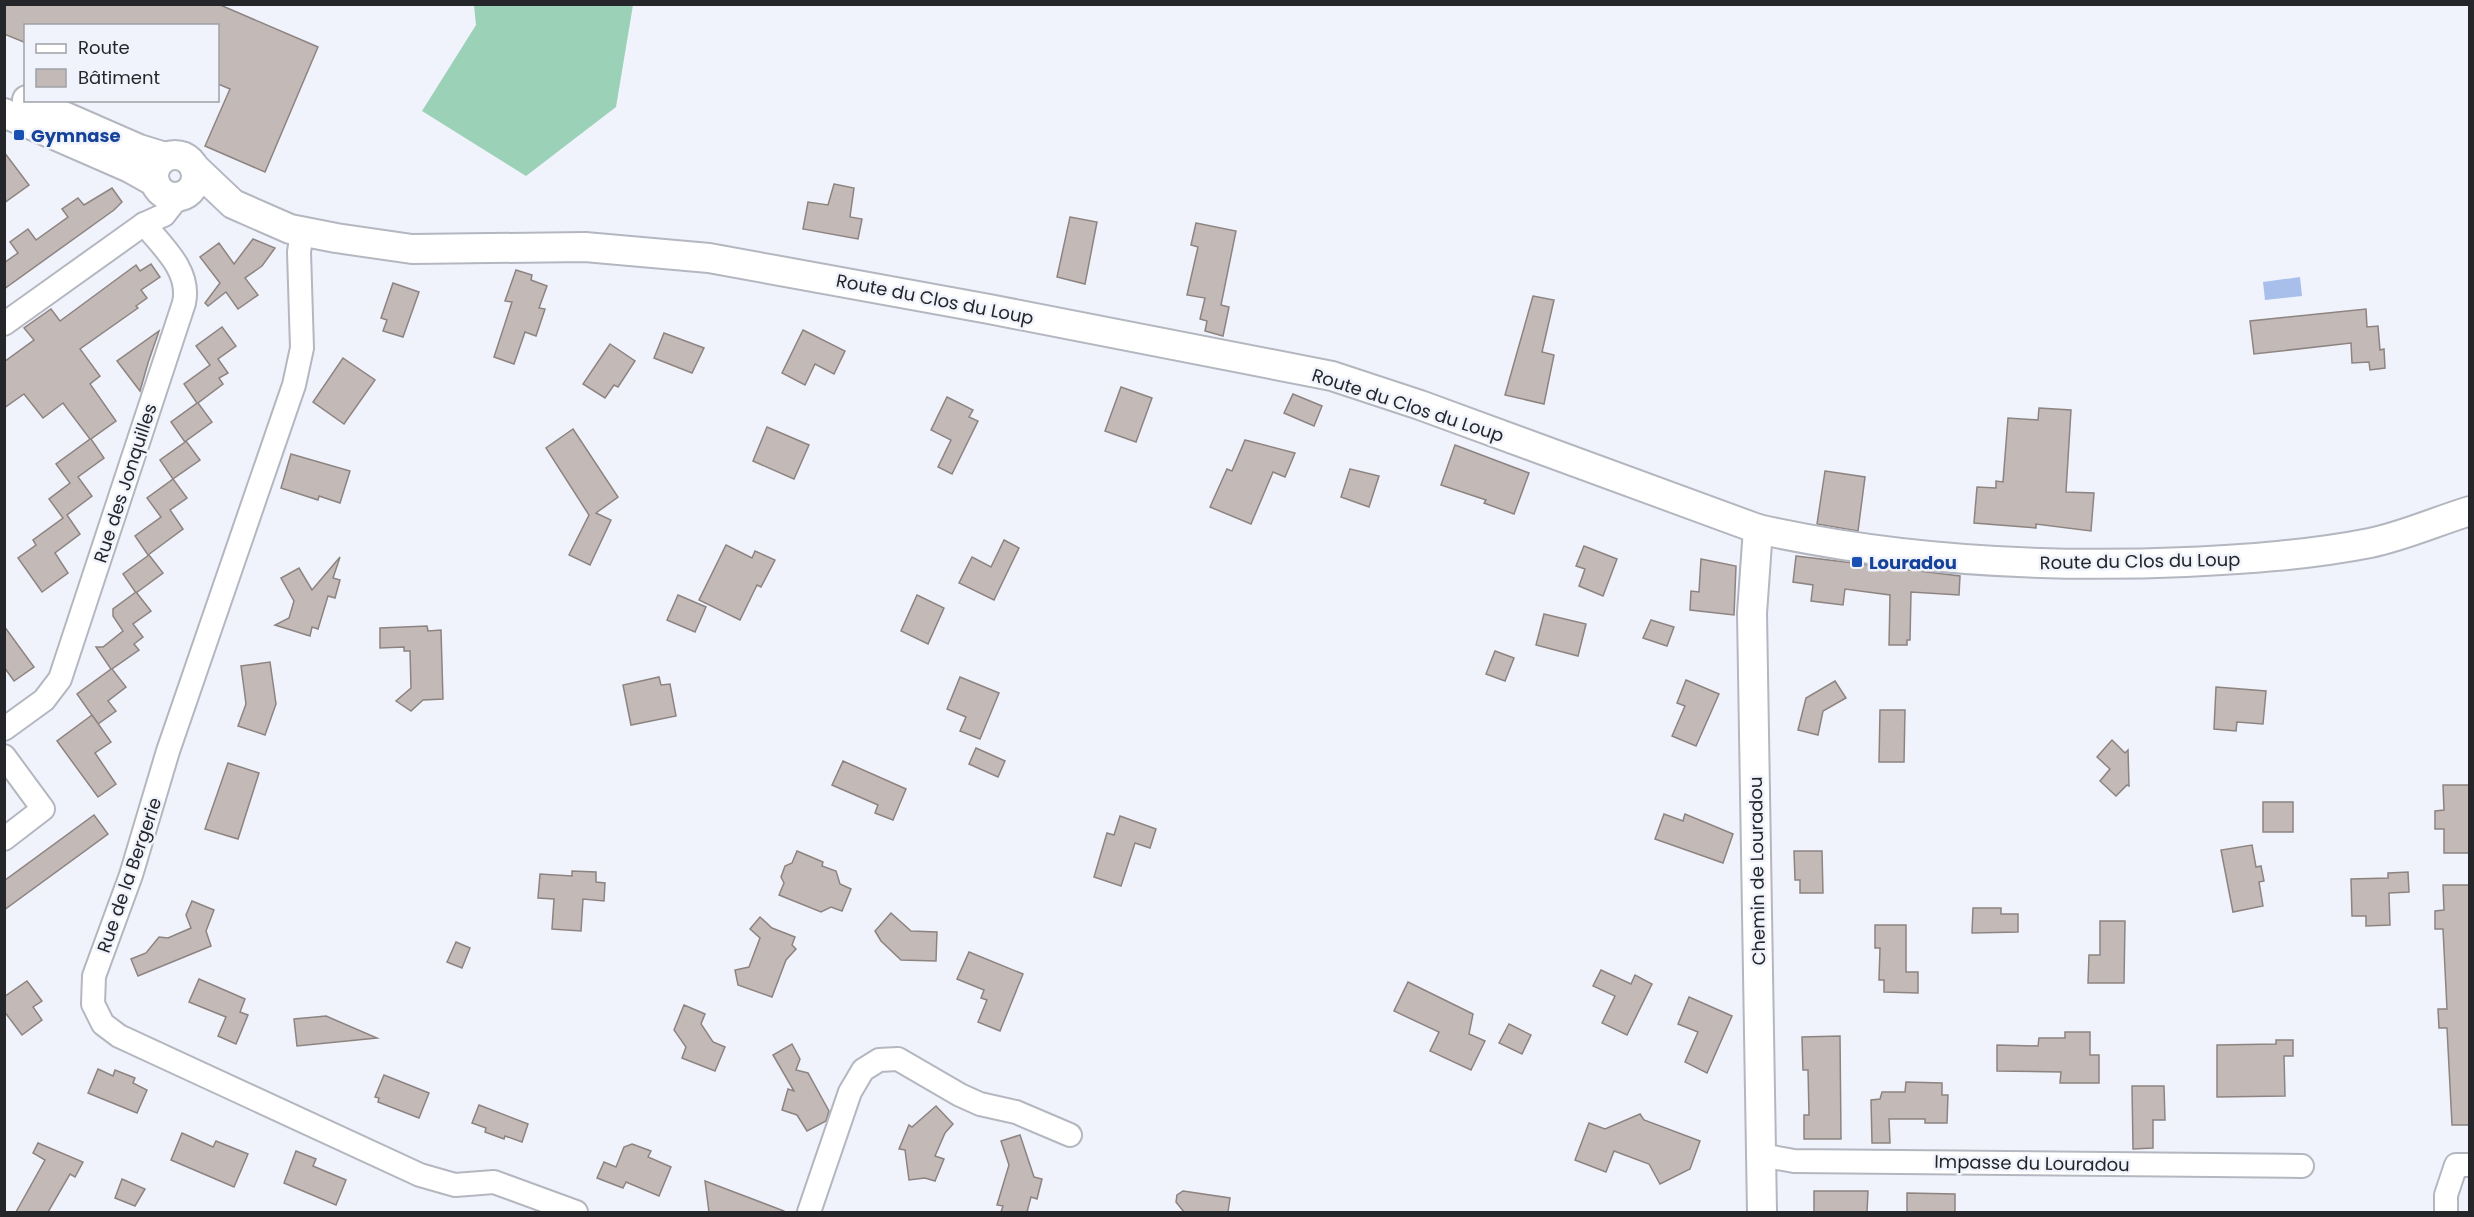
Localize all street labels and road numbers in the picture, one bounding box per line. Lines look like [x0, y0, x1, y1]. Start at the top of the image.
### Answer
street label: Route du Clos du Loup [834, 268, 1036, 330]
street label: Route du Clos du Loup [1309, 362, 1507, 448]
street label: Rue des Jonquilles [87, 400, 163, 566]
street label: Route du Clos du Loup [2040, 547, 2240, 575]
street label: Chemin de Louradou [1743, 776, 1771, 966]
street label: Rue de la Bergerie [91, 794, 167, 956]
street label: Impasse du Louradou [1934, 1149, 2130, 1177]

